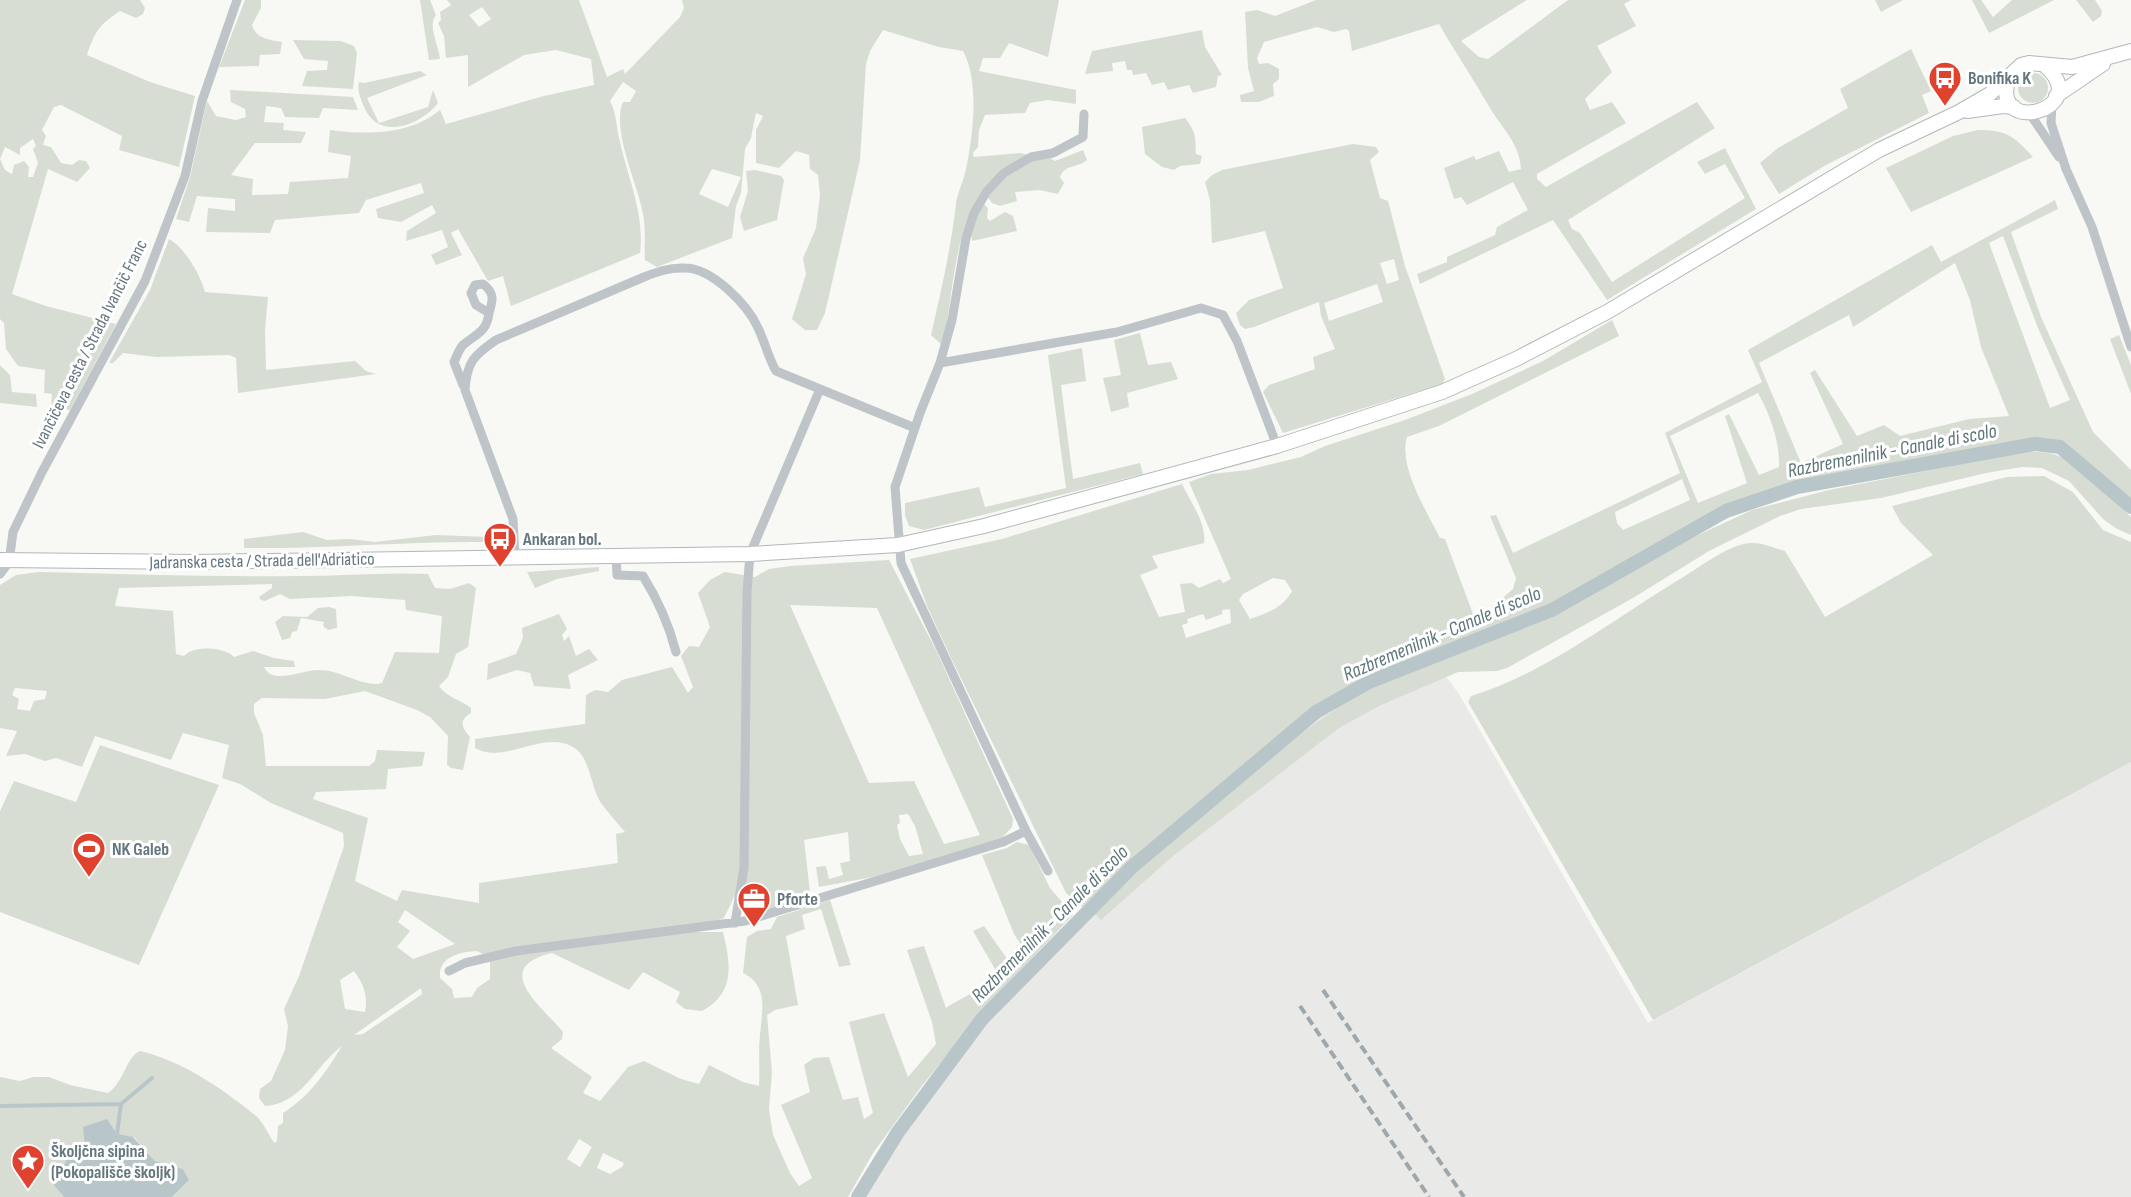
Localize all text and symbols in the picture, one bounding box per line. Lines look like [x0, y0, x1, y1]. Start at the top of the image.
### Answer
bus stop icon: Bonifika K [1927, 60, 1963, 107]
place label: Bonifika K [1968, 68, 2031, 89]
street label: Ivančičeva cesta / Strada Ivančič Franc [28, 236, 152, 452]
water label: Razbremenilnik - Canale di scolo [1785, 419, 1999, 483]
bus stop icon: Ankaran bol. [482, 521, 518, 568]
place label: Ankaran bol. [522, 529, 602, 550]
street label: Jadranska cesta / Strada dell'Adriatico [148, 549, 375, 573]
water label: Razbremenilnik - Canale di scolo [1340, 581, 1544, 687]
sports icon: NK Galeb [71, 831, 107, 878]
place label: NK Galeb [112, 839, 169, 860]
water label: Razbremenilnik - Canale di scolo [966, 840, 1134, 1008]
office icon: Pforte [736, 881, 772, 928]
place label: Pforte [777, 889, 818, 910]
place label: Školjčna sipina (Pokopališče školjk) [51, 1141, 175, 1183]
place icon: Školjčna sipina (Pokopališče školjk) [10, 1143, 46, 1190]

